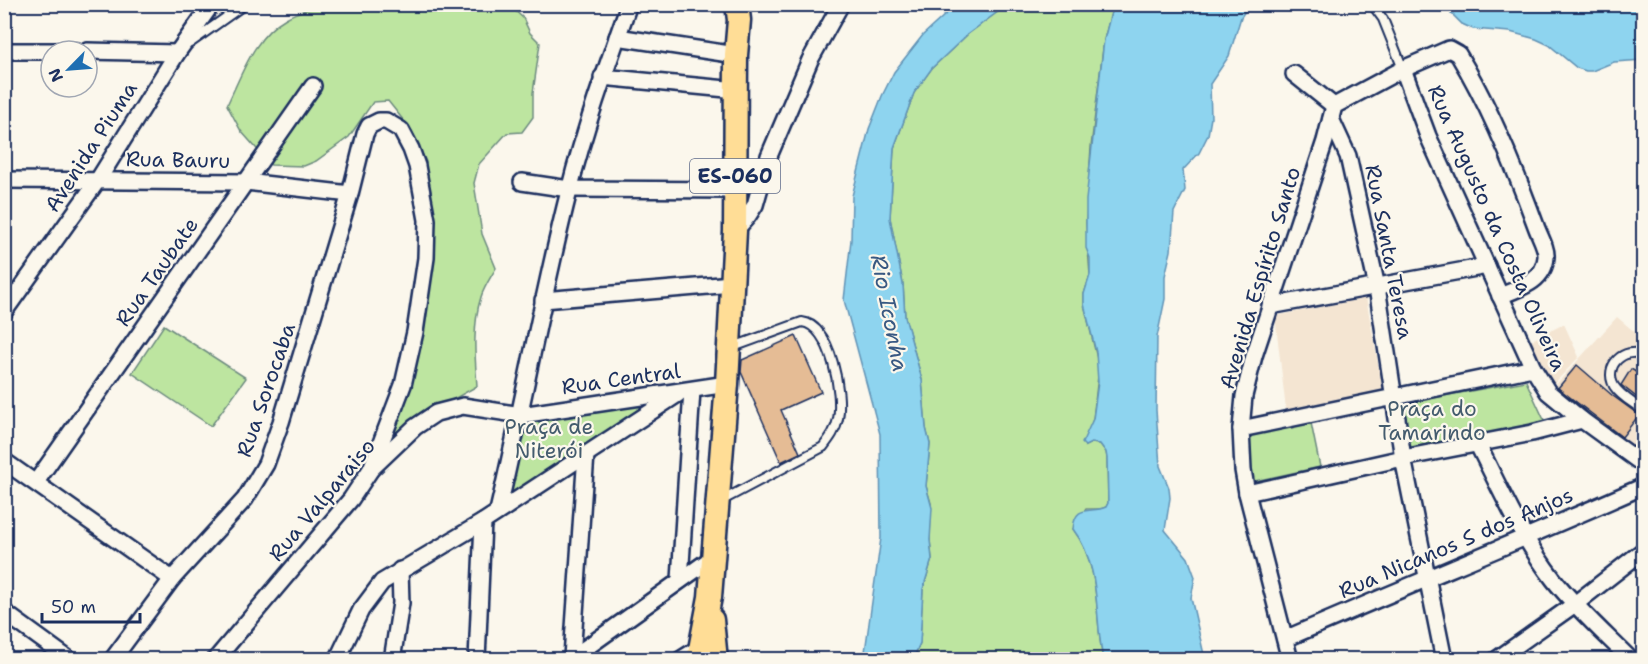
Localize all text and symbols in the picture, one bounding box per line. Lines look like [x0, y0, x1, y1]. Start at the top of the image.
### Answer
north arrow [39, 39, 99, 99]
text: N [44, 65, 68, 85]
street label: Avenida Piuma [38, 76, 144, 218]
street label: Rua Augusto da Costa Oliveira [1421, 80, 1573, 376]
street label: Rua Bauru [126, 145, 230, 175]
road number: ES-060 [690, 159, 780, 193]
street label: Rua Santa Teresa [1358, 162, 1420, 342]
street label: Avenida Espírito Santo [1213, 163, 1307, 393]
street label: Rua Taubate [109, 212, 205, 332]
water label: Rio Iconha [864, 252, 915, 374]
street label: Rua Sorocaba [230, 319, 302, 461]
street label: Rua Central [560, 357, 683, 401]
park label: Praça do Tamarindo [1378, 395, 1486, 447]
park label: Praça de Niterói [505, 413, 593, 465]
street label: Rua Valparaiso [262, 433, 382, 567]
street label: Rua Nicanos S dos Anjos [1335, 481, 1577, 605]
scale bar [42, 586, 140, 624]
text: 50 m [51, 595, 96, 619]

